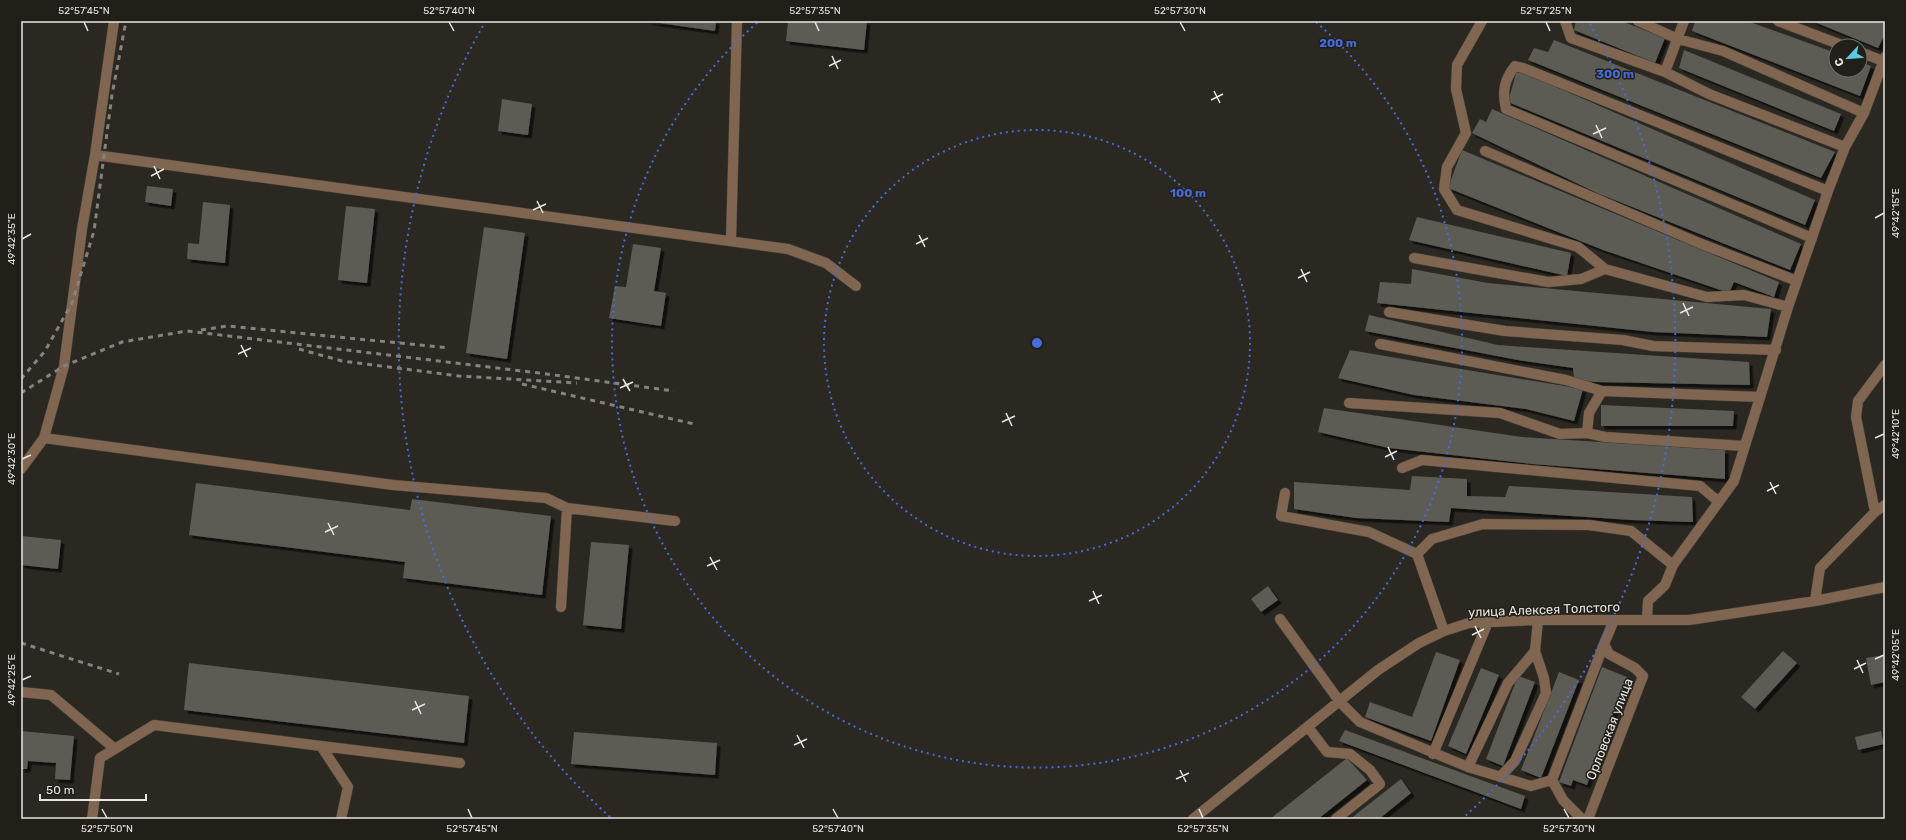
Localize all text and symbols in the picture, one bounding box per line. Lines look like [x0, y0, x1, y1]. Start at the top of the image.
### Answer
text: 52°57'45"N [58, 5, 110, 17]
text: 52°57'40"N [423, 5, 475, 17]
text: 52°57'35"N [789, 5, 841, 17]
text: 52°57'30"N [1154, 5, 1206, 17]
text: 52°57'25"N [1520, 5, 1572, 17]
text: 200 m [1319, 36, 1357, 50]
north arrow [1828, 38, 1868, 78]
text: С [1832, 56, 1847, 68]
text: 300 m [1596, 67, 1634, 81]
text: 100 m [1170, 186, 1206, 200]
text: 49°42'15"E [1890, 188, 1902, 238]
text: 49°42'35"E [6, 213, 18, 265]
centre of rings [1030, 336, 1044, 350]
text: 49°42'10"E [1890, 409, 1902, 459]
text: 49°42'30"E [6, 433, 18, 485]
street label: улица Алексея Толстого [1468, 599, 1620, 620]
text: 49°42'05"E [1890, 629, 1902, 681]
text: 49°42'25"E [6, 654, 18, 706]
street label: Орловская улица [1583, 676, 1636, 782]
scale bar [40, 776, 146, 802]
text: 50 m [46, 783, 74, 797]
text: 52°57'50"N [81, 823, 133, 835]
text: 52°57'45"N [446, 823, 498, 835]
text: 52°57'40"N [812, 823, 864, 835]
text: 52°57'35"N [1177, 823, 1229, 835]
text: 52°57'30"N [1543, 823, 1595, 835]

